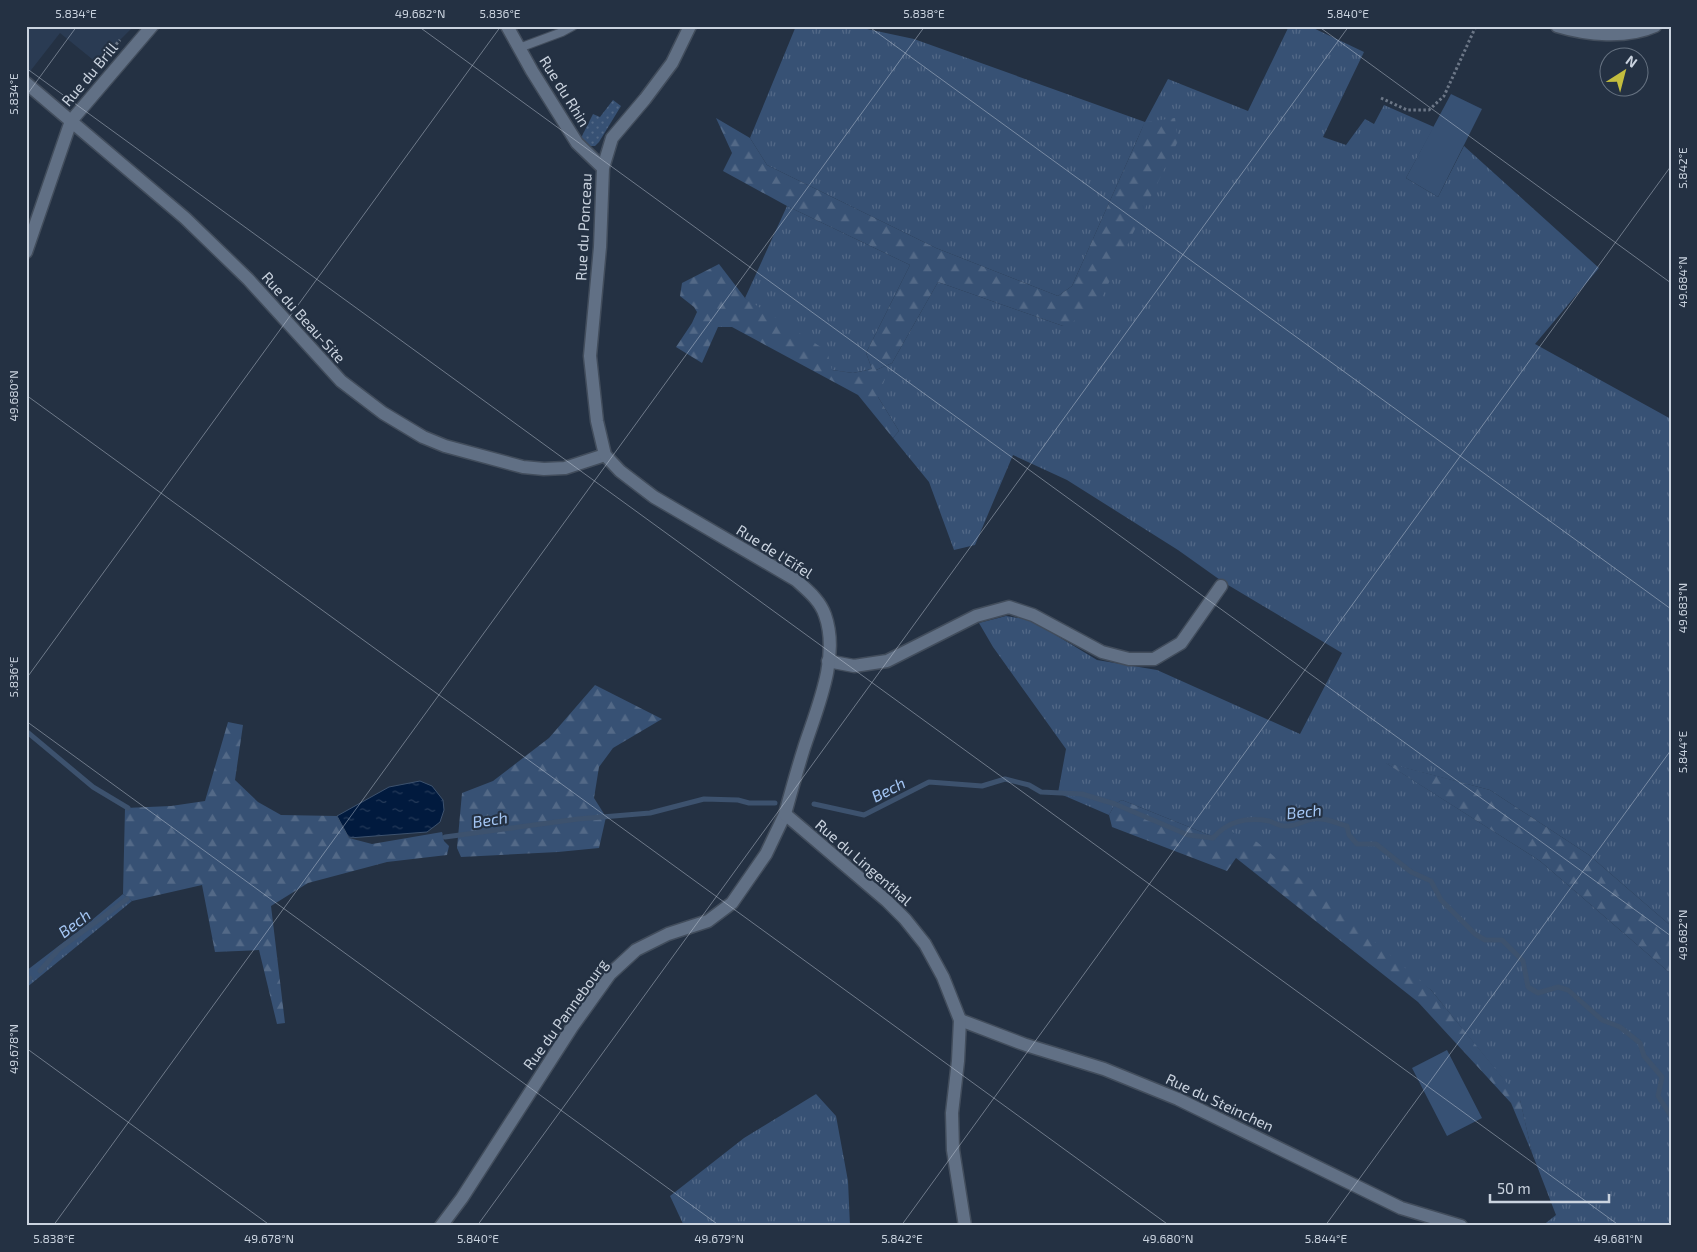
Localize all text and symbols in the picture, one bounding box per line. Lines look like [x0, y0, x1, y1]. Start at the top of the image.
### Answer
text: 5.834°E [55, 6, 97, 20]
text: 49.682°N [395, 6, 445, 20]
text: 5.836°E [479, 6, 521, 20]
text: 5.838°E [903, 6, 945, 20]
text: 5.840°E [1327, 6, 1369, 20]
street label: Rue du Brill [57, 38, 121, 110]
north arrow [1600, 48, 1650, 98]
text: N [1623, 51, 1641, 71]
street label: Rue du Rhin [536, 52, 594, 130]
text: 5.834°E [6, 73, 20, 115]
text: 5.842°E [1675, 147, 1689, 189]
street label: Rue du Ponceau [571, 173, 595, 281]
text: 49.684°N [1675, 256, 1689, 308]
street label: Rue du Beau-Site [258, 268, 350, 366]
text: 49.680°N [6, 370, 20, 422]
street label: Rue de l'Eifel [733, 520, 817, 582]
text: 49.683°N [1675, 583, 1689, 633]
text: 5.836°E [6, 656, 20, 698]
text: 5.844°E [1675, 731, 1689, 773]
water label: Bech [868, 772, 908, 806]
water label: Bech [1285, 800, 1323, 822]
water label: Bech [471, 807, 509, 831]
street label: Rue du Lingenthal [812, 815, 916, 909]
water label: Bech [54, 905, 94, 941]
text: 49.682°N [1675, 910, 1689, 960]
street label: Rue du Pannebourg [519, 955, 611, 1073]
text: 49.678°N [6, 1024, 20, 1074]
street label: Rue du Steinchen [1163, 1069, 1277, 1135]
scale bar [1490, 1172, 1608, 1204]
text: 50 m [1497, 1179, 1531, 1197]
text: 5.838°E [33, 1231, 75, 1245]
text: 49.678°N [244, 1231, 294, 1245]
text: 5.840°E [457, 1231, 499, 1245]
text: 49.679°N [694, 1231, 744, 1245]
text: 5.842°E [881, 1231, 923, 1245]
text: 49.680°N [1142, 1231, 1194, 1245]
text: 5.844°E [1305, 1231, 1347, 1245]
text: 49.681°N [1594, 1231, 1642, 1245]

